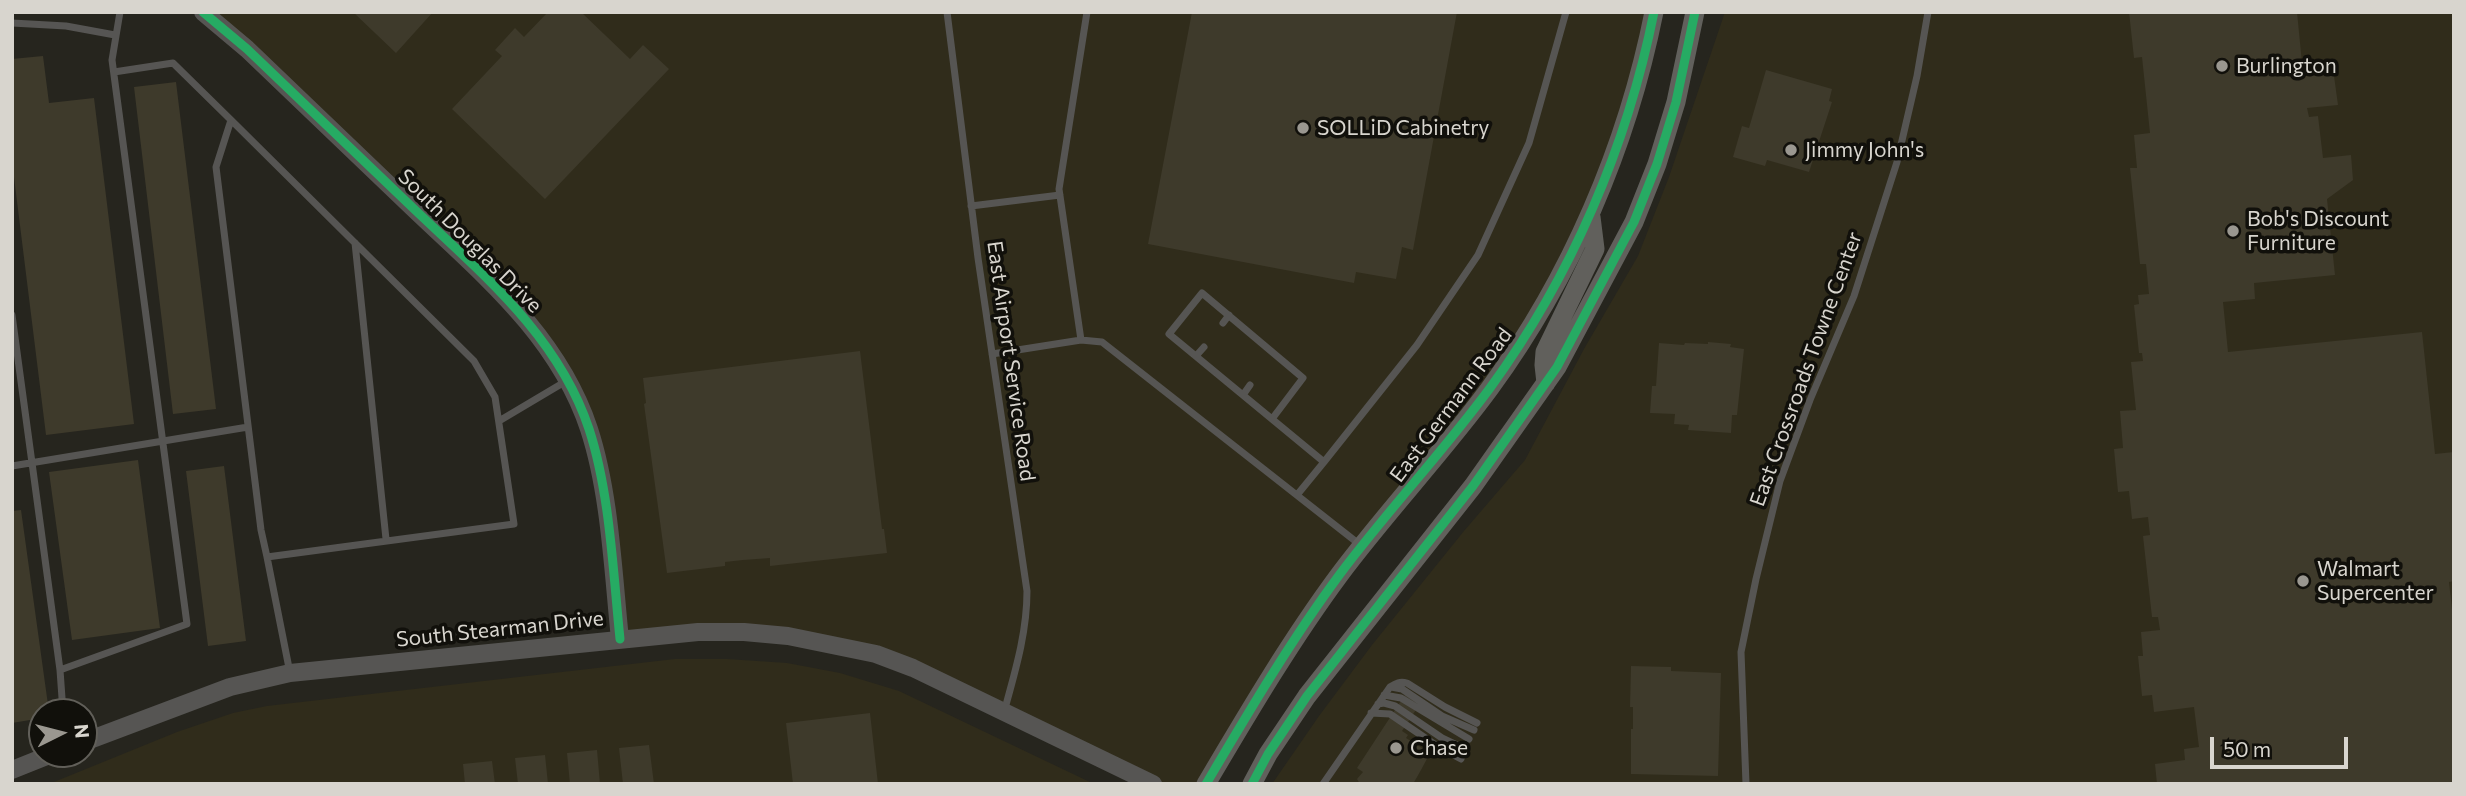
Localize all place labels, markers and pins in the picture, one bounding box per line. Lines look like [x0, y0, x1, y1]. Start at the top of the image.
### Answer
place label: Burlington [2236, 53, 2337, 79]
marker: Burlington [2214, 58, 2230, 74]
place label: SOLLiD Cabinetry [1317, 115, 1489, 141]
marker: SOLLiD Cabinetry [1295, 120, 1311, 136]
place label: Jimmy John's [1805, 137, 1924, 163]
marker: Jimmy John's [1783, 142, 1799, 158]
place label: Bob's Discount Furniture [2247, 206, 2389, 256]
marker: Bob's Discount Furniture [2225, 223, 2241, 239]
place label: Walmart Supercenter [2317, 556, 2434, 606]
marker: Walmart Supercenter [2295, 573, 2311, 589]
place label: Chase [1410, 735, 1468, 761]
marker: Chase [1388, 740, 1404, 756]

